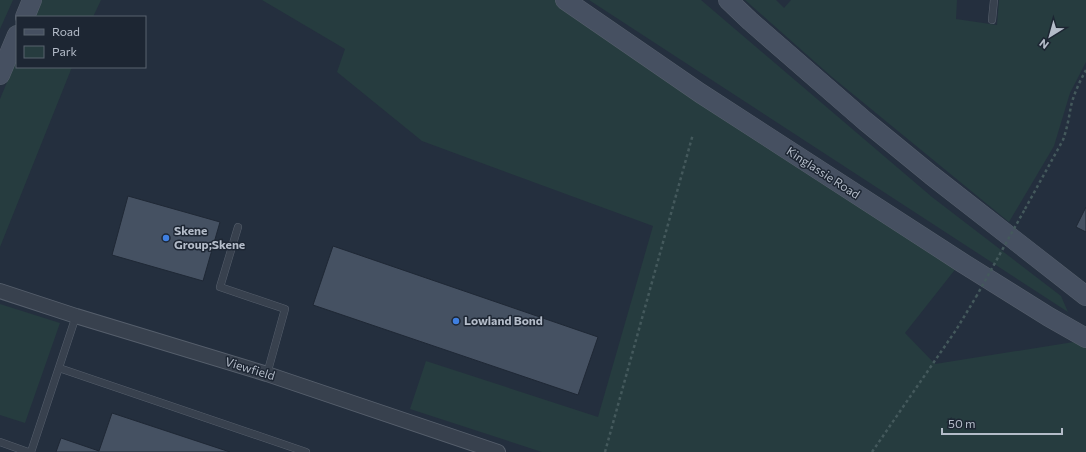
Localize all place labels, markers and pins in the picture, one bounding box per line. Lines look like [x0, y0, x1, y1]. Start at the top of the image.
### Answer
place label: Skene Group;Skene [174, 223, 245, 251]
marker: Skene Group;Skene [161, 233, 171, 243]
place label: Lowland Bond [464, 313, 543, 327]
marker: Lowland Bond [451, 316, 461, 326]

